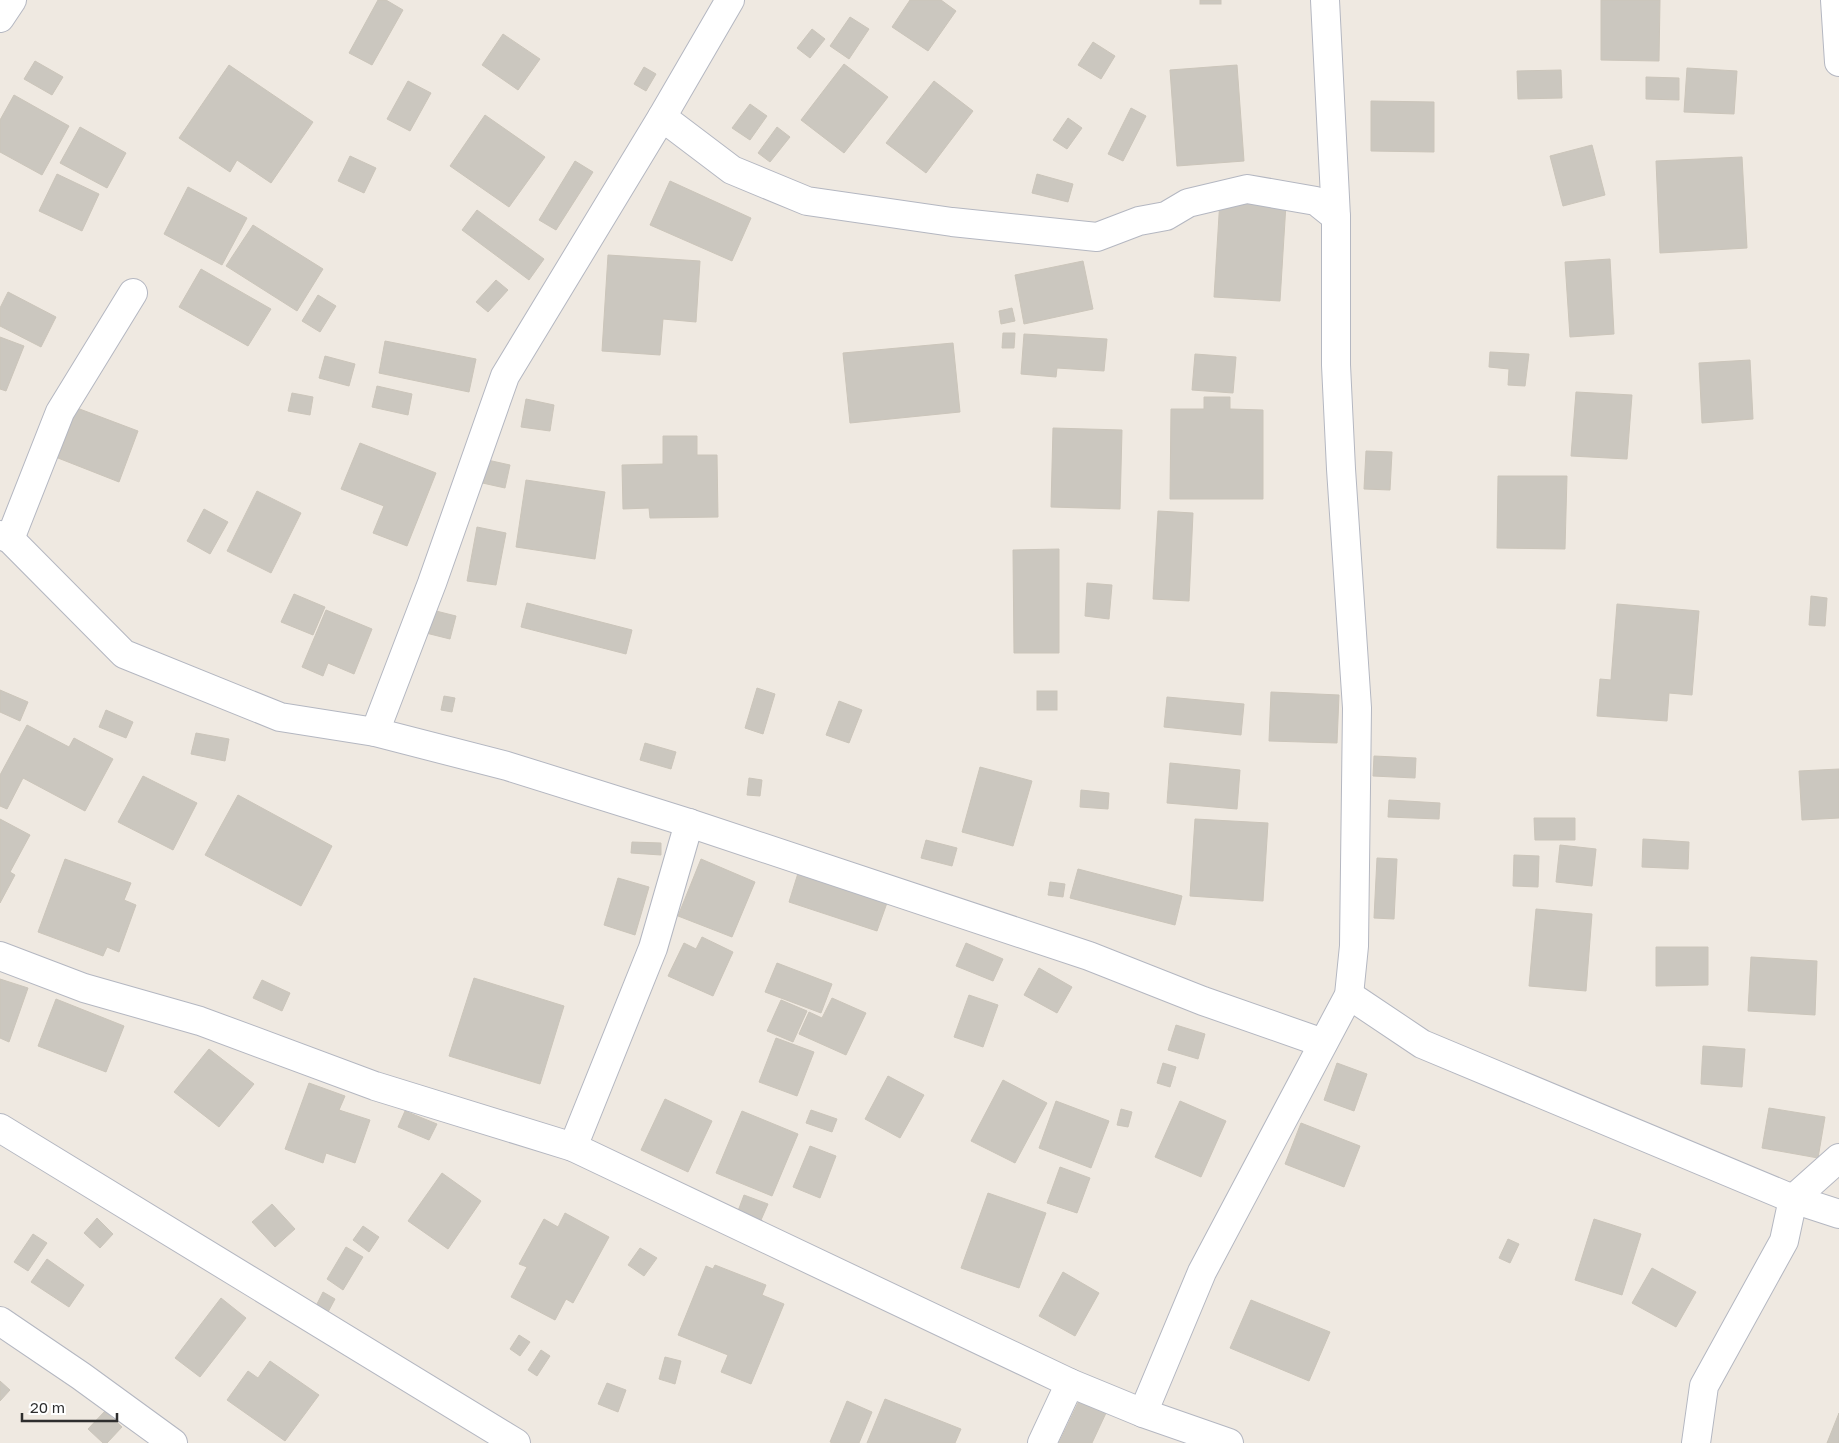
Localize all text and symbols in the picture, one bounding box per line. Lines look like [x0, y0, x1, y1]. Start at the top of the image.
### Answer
scale bar [22, 1390, 118, 1422]
text: 20 m [30, 1398, 65, 1416]

